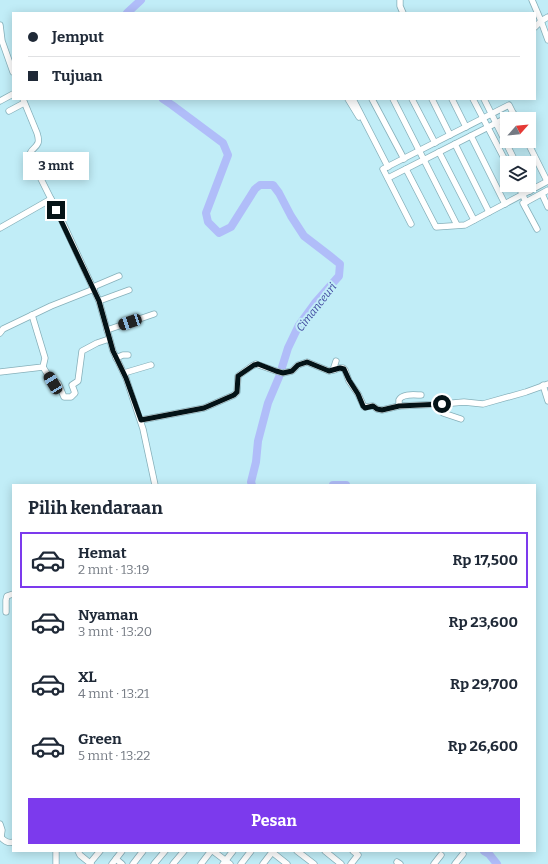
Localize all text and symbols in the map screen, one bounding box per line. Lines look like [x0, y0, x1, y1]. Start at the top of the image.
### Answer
text: Jemput [52, 28, 104, 46]
text: Tujuan [52, 67, 102, 85]
north arrow [500, 112, 536, 148]
map controls [500, 112, 536, 192]
callout: 3 mnt [23, 152, 89, 180]
button: layers [500, 156, 536, 192]
text: 3 mnt [38, 158, 74, 173]
route end [47, 201, 65, 219]
water label: Cimanceuri [294, 281, 339, 334]
car [117, 312, 143, 332]
car [42, 370, 64, 396]
route start [433, 395, 451, 413]
text: Pilih kendaraan [28, 497, 163, 519]
icon: car [30, 542, 66, 578]
text: Hemat [78, 544, 127, 562]
text: Rp 17,500 [452, 551, 518, 569]
text: 2 mnt · 13:19 [78, 562, 149, 577]
icon: car [30, 604, 66, 640]
text: Nyaman [78, 606, 138, 624]
text: Rp 23,600 [449, 613, 518, 631]
text: 3 mnt · 13:20 [78, 624, 152, 639]
icon: car [30, 666, 66, 702]
text: XL [78, 668, 97, 686]
text: Rp 29,700 [450, 675, 518, 693]
text: 4 mnt · 13:21 [78, 686, 149, 701]
icon: car [30, 728, 66, 764]
text: Green [78, 730, 122, 748]
text: Rp 26,600 [448, 737, 518, 755]
text: 5 mnt · 13:22 [78, 748, 150, 763]
button: Pesan [28, 798, 520, 844]

